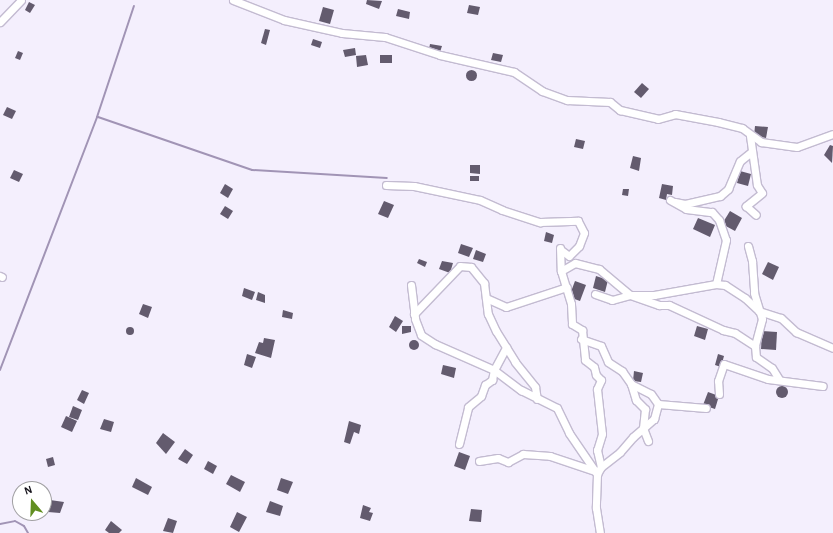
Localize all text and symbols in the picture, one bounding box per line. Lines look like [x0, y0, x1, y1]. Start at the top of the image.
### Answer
north arrow [12, 481, 52, 521]
text: N [23, 484, 34, 497]

